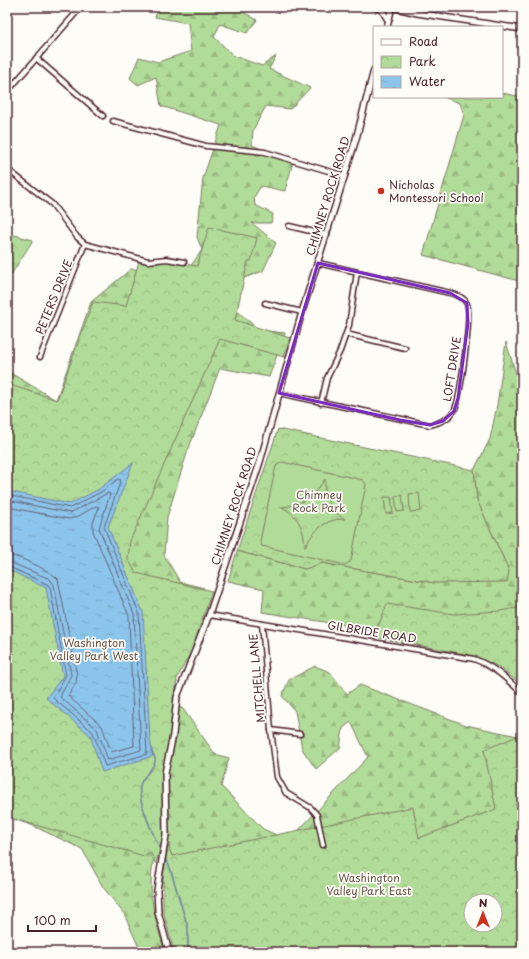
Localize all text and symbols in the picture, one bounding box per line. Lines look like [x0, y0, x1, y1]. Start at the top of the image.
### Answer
legend [373, 26, 503, 98]
text: Road [409, 32, 438, 50]
text: Park [409, 52, 436, 70]
text: Water [409, 72, 446, 90]
street label: CHIMNEY ROCK ROAD [301, 134, 354, 257]
place label: Nicholas Montessori School [389, 176, 484, 206]
marker: Nicholas Montessori School [376, 186, 386, 196]
street label: PETERS DRIVE [31, 257, 76, 337]
street label: LOFT DRIVE [438, 335, 465, 403]
street label: CHIMNEY ROCK ROAD [206, 444, 261, 567]
park label: Chimney Rock Park [292, 486, 346, 516]
street label: GILBRIDE ROAD [326, 616, 418, 647]
street label: MITCHELL LANE [244, 633, 269, 723]
park label: Washington Valley Park West [50, 634, 139, 664]
park label: Washington Valley Park East [327, 869, 412, 899]
north arrow [463, 893, 503, 933]
text: N [479, 894, 488, 911]
scale bar [28, 907, 96, 933]
text: 100 m [34, 911, 71, 929]

